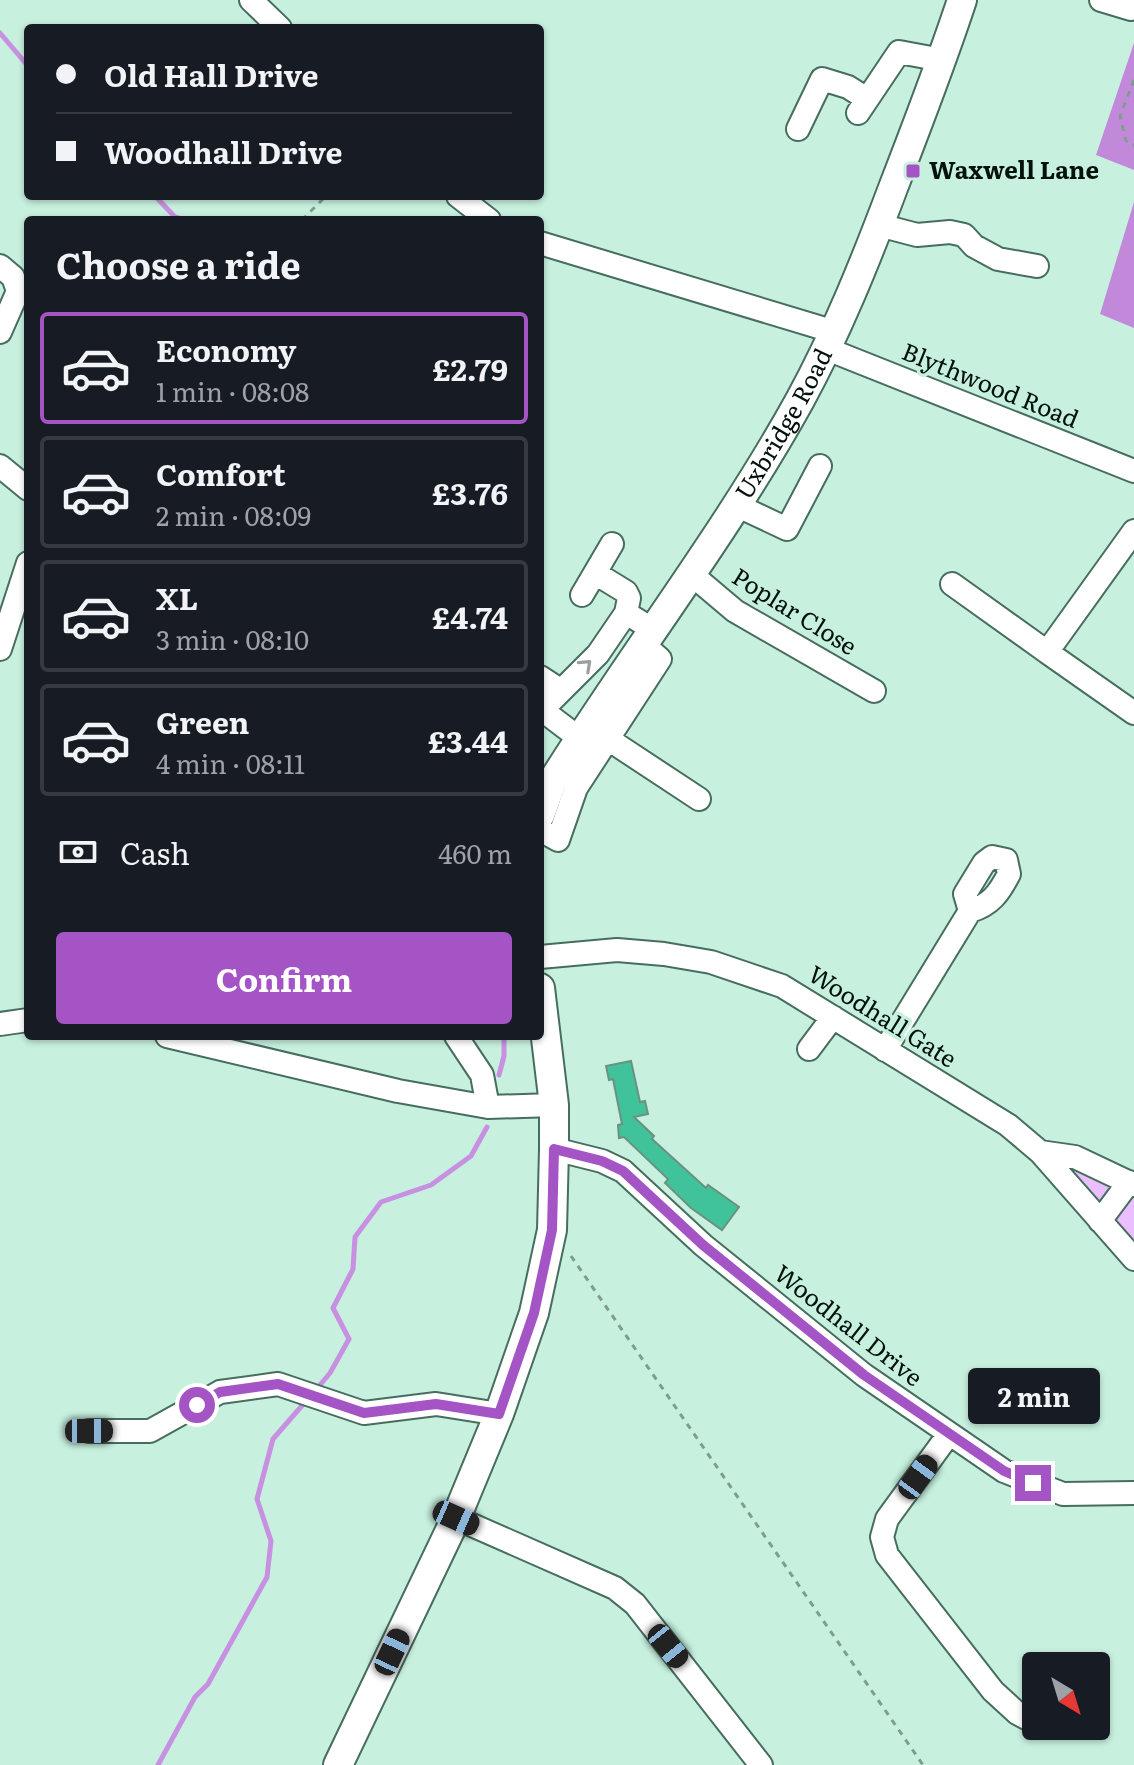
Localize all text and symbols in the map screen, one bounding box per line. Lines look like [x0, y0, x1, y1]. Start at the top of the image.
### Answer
text: Old Hall Drive [104, 52, 319, 96]
text: Woodhall Drive [104, 129, 342, 173]
place label: Waxwell Lane [929, 151, 1099, 186]
marker: Waxwell Lane [904, 162, 922, 180]
text: Choose a ride [56, 237, 301, 290]
text: Economy [156, 327, 296, 371]
icon: car [60, 332, 132, 404]
street label: Blythwood Road [897, 332, 1085, 435]
street label: Uxbridge Road [725, 341, 839, 505]
text: £2.79 [433, 346, 508, 390]
text: 1 min · 08:08 [156, 371, 309, 410]
text: Comfort [156, 451, 286, 495]
icon: car [60, 456, 132, 528]
text: £3.76 [432, 470, 508, 514]
text: 2 min · 08:09 [156, 495, 311, 534]
street label: Poplar Close [726, 558, 864, 662]
text: XL [156, 575, 198, 619]
icon: car [60, 580, 132, 652]
text: £4.74 [432, 594, 508, 638]
text: 3 min · 08:10 [156, 619, 309, 658]
one-way arrow [577, 660, 591, 674]
text: Green [156, 699, 249, 743]
icon: car [60, 704, 132, 776]
text: £3.44 [428, 718, 508, 762]
text: 4 min · 08:11 [156, 743, 305, 782]
icon: cash [56, 830, 100, 874]
text: Cash [120, 830, 190, 874]
text: 460 m [438, 833, 512, 872]
button: Confirm [56, 932, 512, 1024]
street label: Woodhall Gate [802, 955, 964, 1074]
street label: Woodhall Drive [768, 1255, 931, 1393]
callout: 2 min [967, 1367, 1099, 1423]
text: 2 min [998, 1376, 1070, 1415]
route start [179, 1387, 215, 1423]
car [65, 1419, 113, 1443]
car [894, 1451, 942, 1503]
route end [1015, 1465, 1051, 1501]
car [429, 1497, 483, 1539]
car [644, 1620, 692, 1672]
car [371, 1625, 413, 1679]
north arrow [1022, 1652, 1110, 1740]
map controls [1022, 1652, 1110, 1740]

